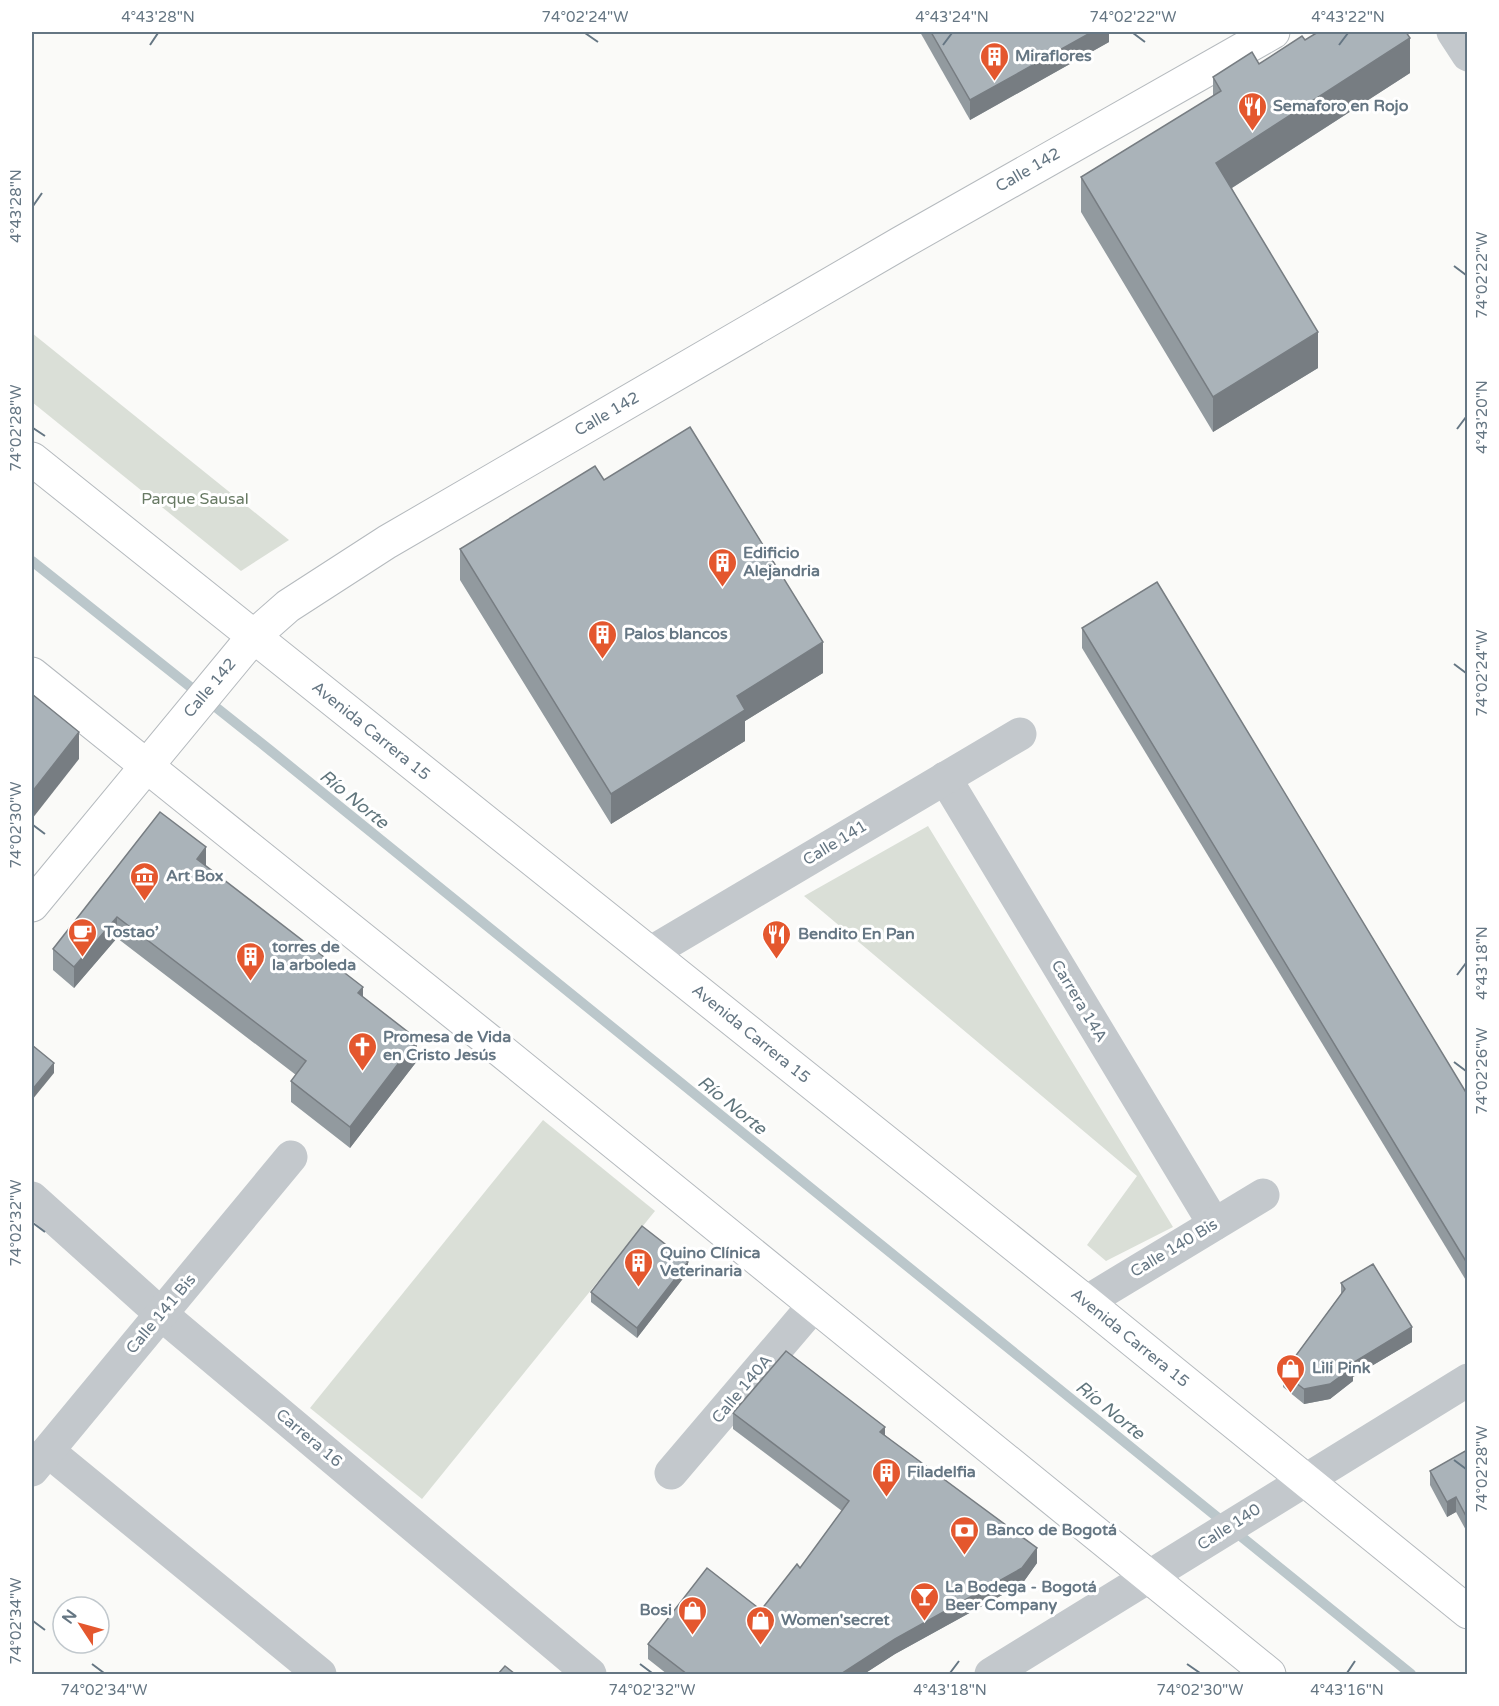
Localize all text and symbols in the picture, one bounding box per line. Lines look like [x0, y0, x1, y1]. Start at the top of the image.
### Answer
text: 4°43'28"N [121, 8, 195, 26]
text: 74°02'24"W [542, 8, 628, 26]
text: 4°43'24"N [915, 8, 989, 26]
text: 74°02'22"W [1090, 8, 1176, 26]
text: 4°43'22"N [1311, 8, 1385, 26]
building icon: Miraflores [978, 40, 1010, 82]
place label: Miraflores [1015, 46, 1092, 66]
restaurant icon: Semaforo en Rojo [1236, 90, 1268, 132]
place label: Semaforo en Rojo [1273, 96, 1409, 116]
street label: Calle 142 [992, 143, 1064, 197]
text: 4°43'28"N [7, 169, 25, 243]
text: 74°02'22"W [1473, 232, 1491, 318]
text: 4°43'20"N [1473, 380, 1491, 454]
text: 74°02'28"W [7, 385, 25, 471]
street label: Calle 142 [571, 387, 643, 441]
park label: Parque Sausal [141, 489, 249, 509]
place label: Edificio Alejandria [743, 543, 820, 581]
building icon: Edificio Alejandria [706, 546, 738, 588]
building icon: Palos blancos [587, 618, 619, 660]
place label: Palos blancos [624, 624, 728, 644]
text: 74°02'24"W [1473, 630, 1491, 716]
street label: Calle 142 [179, 654, 241, 722]
street label: Avenida Carrera 15 [308, 677, 434, 785]
water label: Río Norte [315, 765, 393, 834]
text: 74°02'30"W [7, 782, 25, 868]
street label: Calle 141 [799, 816, 871, 870]
museum icon: Art Box [129, 860, 161, 902]
place label: Art Box [166, 866, 224, 886]
cafe icon: Tostao’ [67, 916, 99, 958]
restaurant icon: Bendito En Pan [761, 918, 793, 960]
place label: Tostao’ [103, 922, 159, 942]
place label: Bendito En Pan [798, 924, 915, 944]
text: 4°43'18"N [1473, 926, 1491, 1000]
place label: torres de la arboleda [271, 937, 356, 975]
building icon: torres de la arboleda [235, 940, 267, 982]
street label: Carrera 14A [1047, 956, 1111, 1046]
street label: Avenida Carrera 15 [688, 980, 814, 1088]
place label: Promesa de Vida en Cristo Jesús [383, 1027, 511, 1065]
text: 74°02'26"W [1473, 1028, 1491, 1114]
church icon: Promesa de Vida en Cristo Jesús [346, 1030, 378, 1072]
water label: Río Norte [693, 1071, 771, 1140]
text: 74°02'32"W [7, 1180, 25, 1266]
street label: Calle 140 Bis [1127, 1214, 1221, 1282]
place label: Quino Clínica Veterinaria [660, 1243, 761, 1281]
building icon: Quino Clínica Veterinaria [623, 1246, 655, 1288]
street label: Calle 141 Bis [122, 1270, 200, 1358]
street label: Avenida Carrera 15 [1067, 1284, 1193, 1392]
street label: Calle 140A [708, 1351, 776, 1427]
shop icon: Lili Pink [1275, 1352, 1307, 1394]
place label: Lili Pink [1312, 1358, 1371, 1378]
water label: Río Norte [1071, 1376, 1149, 1445]
street label: Carrera 16 [272, 1404, 346, 1472]
text: 74°02'28"W [1473, 1426, 1491, 1512]
building icon: Filadelfia [870, 1456, 902, 1498]
place label: Filadelfia [907, 1462, 976, 1482]
street label: Calle 140 [1194, 1499, 1264, 1555]
bank icon: Banco de Bogotá [949, 1514, 981, 1556]
place label: Banco de Bogotá [986, 1520, 1117, 1540]
place label: La Bodega - Bogotá Beer Company [945, 1577, 1097, 1615]
text: 74°02'34"W [7, 1578, 25, 1664]
bar icon: La Bodega - Bogotá Beer Company [908, 1580, 940, 1622]
shop icon: Bosi [677, 1594, 709, 1636]
north arrow [51, 1595, 111, 1655]
place label: Bosi [640, 1600, 672, 1620]
shop icon: Women'secret [744, 1604, 776, 1646]
text: N [58, 1606, 82, 1628]
place label: Women'secret [781, 1610, 890, 1630]
text: 74°02'34"W [61, 1681, 147, 1699]
text: 74°02'32"W [609, 1681, 695, 1699]
text: 4°43'18"N [913, 1681, 987, 1699]
text: 74°02'30"W [1157, 1681, 1243, 1699]
text: 4°43'16"N [1310, 1681, 1384, 1699]

